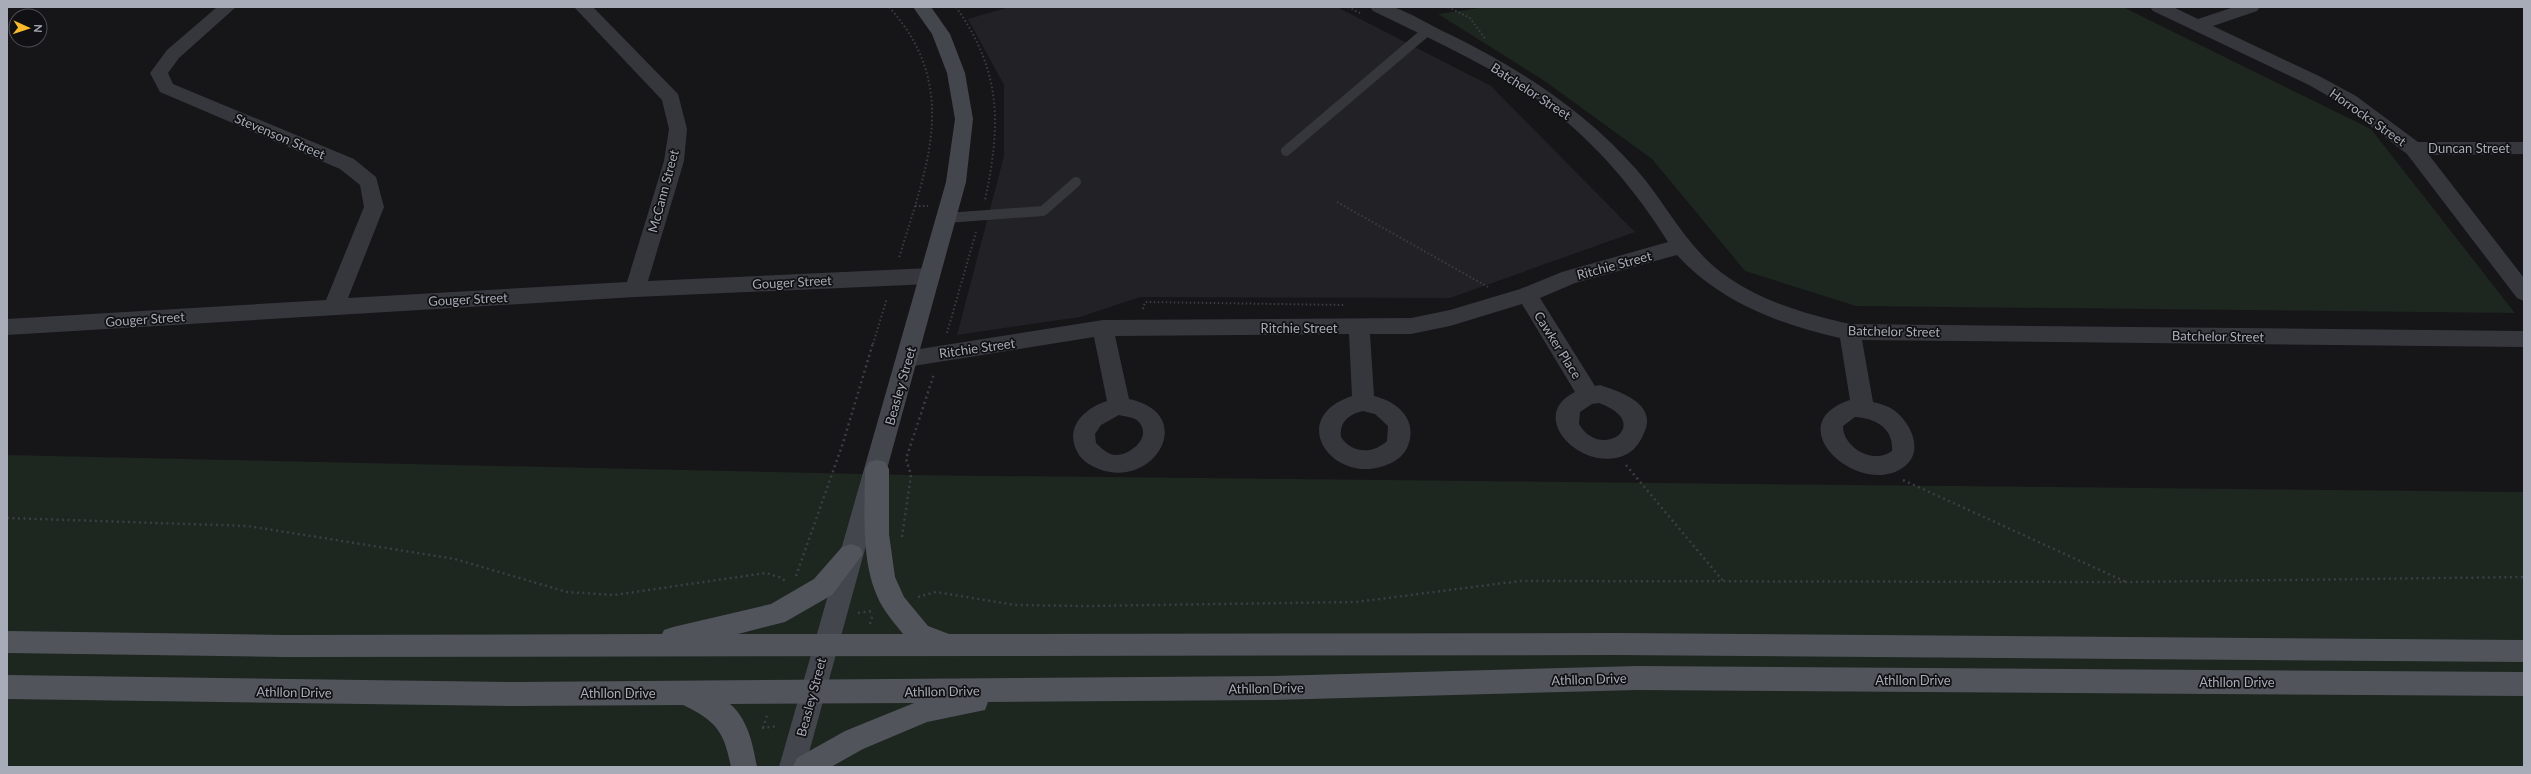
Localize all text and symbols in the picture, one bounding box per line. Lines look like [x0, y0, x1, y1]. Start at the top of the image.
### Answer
north arrow [8, 8, 48, 48]
text: N [32, 24, 45, 33]
street label: Batchelor Street [1488, 59, 1574, 123]
street label: Horrocks Street [2327, 85, 2410, 149]
street label: Stevenson Street [232, 110, 328, 162]
street label: Duncan Street [2428, 140, 2510, 156]
street label: McCann Street [644, 147, 682, 234]
street label: Ritchie Street [1575, 247, 1653, 283]
street label: Gouger Street [752, 272, 832, 292]
street label: Gouger Street [428, 289, 508, 309]
street label: Gouger Street [105, 308, 186, 330]
street label: Cawker Place [1531, 308, 1585, 382]
street label: Ritchie Street [1261, 320, 1338, 336]
street label: Batchelor Street [1848, 322, 1941, 340]
street label: Batchelor Street [2172, 327, 2265, 345]
street label: Ritchie Street [938, 335, 1016, 361]
street label: Beasley Street [881, 345, 919, 427]
street label: Beasley Street [793, 656, 829, 738]
street label: Athllon Drive [1551, 670, 1627, 688]
street label: Athllon Drive [1875, 672, 1951, 688]
street label: Athllon Drive [2199, 674, 2275, 690]
street label: Athllon Drive [1228, 679, 1304, 697]
street label: Athllon Drive [904, 682, 980, 700]
street label: Athllon Drive [256, 683, 332, 701]
street label: Athllon Drive [580, 685, 656, 701]

